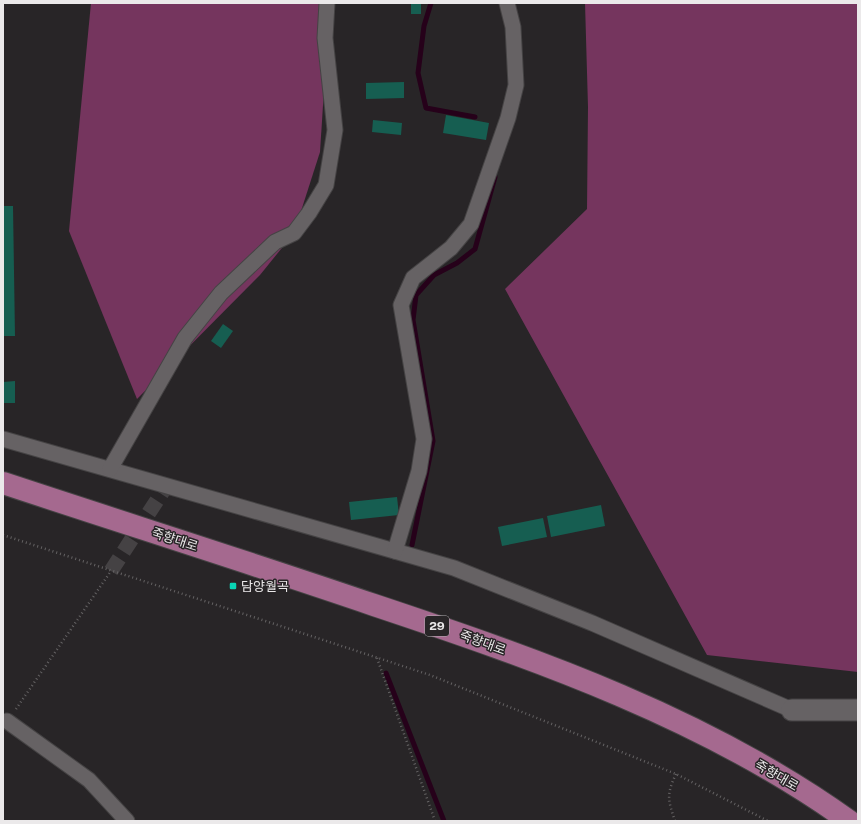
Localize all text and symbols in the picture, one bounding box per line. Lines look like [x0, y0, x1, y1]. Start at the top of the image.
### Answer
street label: 죽향대로 [150, 525, 200, 554]
place label: 담양월곡 [241, 579, 289, 594]
marker: 담양월곡 [228, 581, 238, 591]
road number: 29 [425, 616, 449, 636]
street label: 죽향대로 [458, 627, 508, 658]
street label: 죽향대로 [752, 757, 801, 794]

